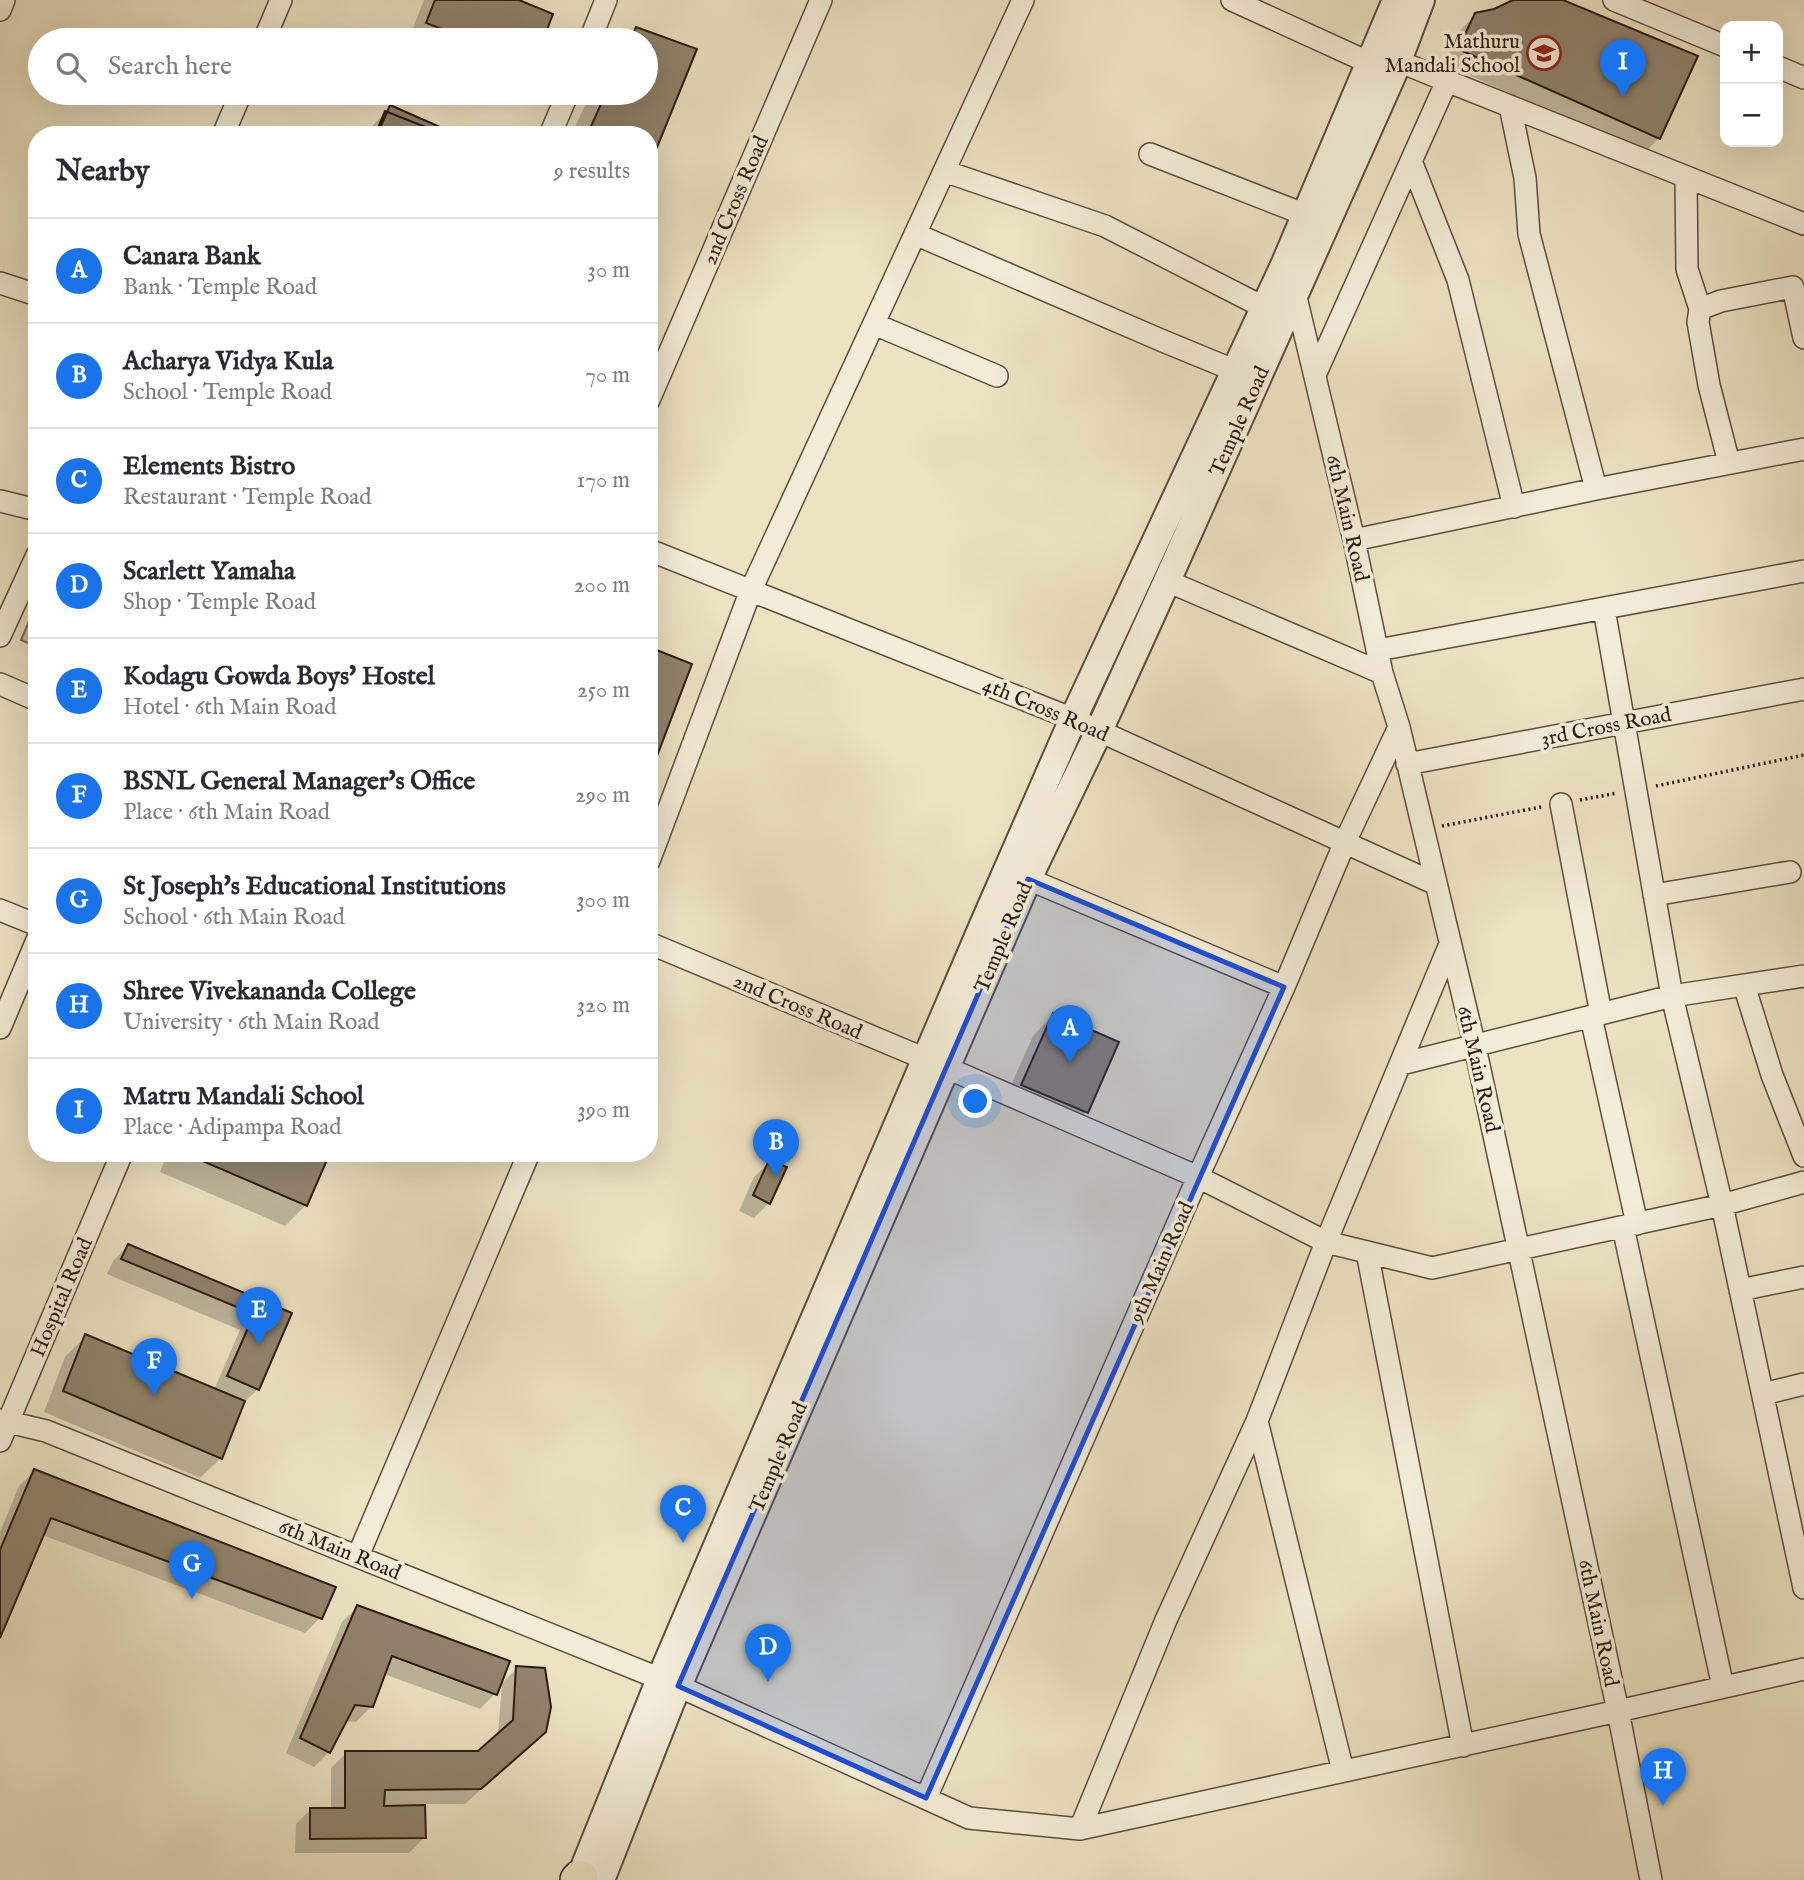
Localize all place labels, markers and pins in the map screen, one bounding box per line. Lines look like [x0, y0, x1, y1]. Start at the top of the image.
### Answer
place label: Mathuru Mandali School [1385, 29, 1520, 80]
school or university icon: Mathuru Mandali School [1525, 34, 1563, 72]
pin: I [1600, 39, 1646, 97]
pin: A [1047, 1005, 1093, 1063]
pin: B [753, 1119, 799, 1177]
pin: E [236, 1287, 282, 1345]
pin: F [131, 1338, 177, 1396]
pin: C [660, 1485, 706, 1543]
pin: G [169, 1541, 215, 1599]
pin: D [745, 1624, 791, 1682]
pin: H [1640, 1748, 1686, 1806]

